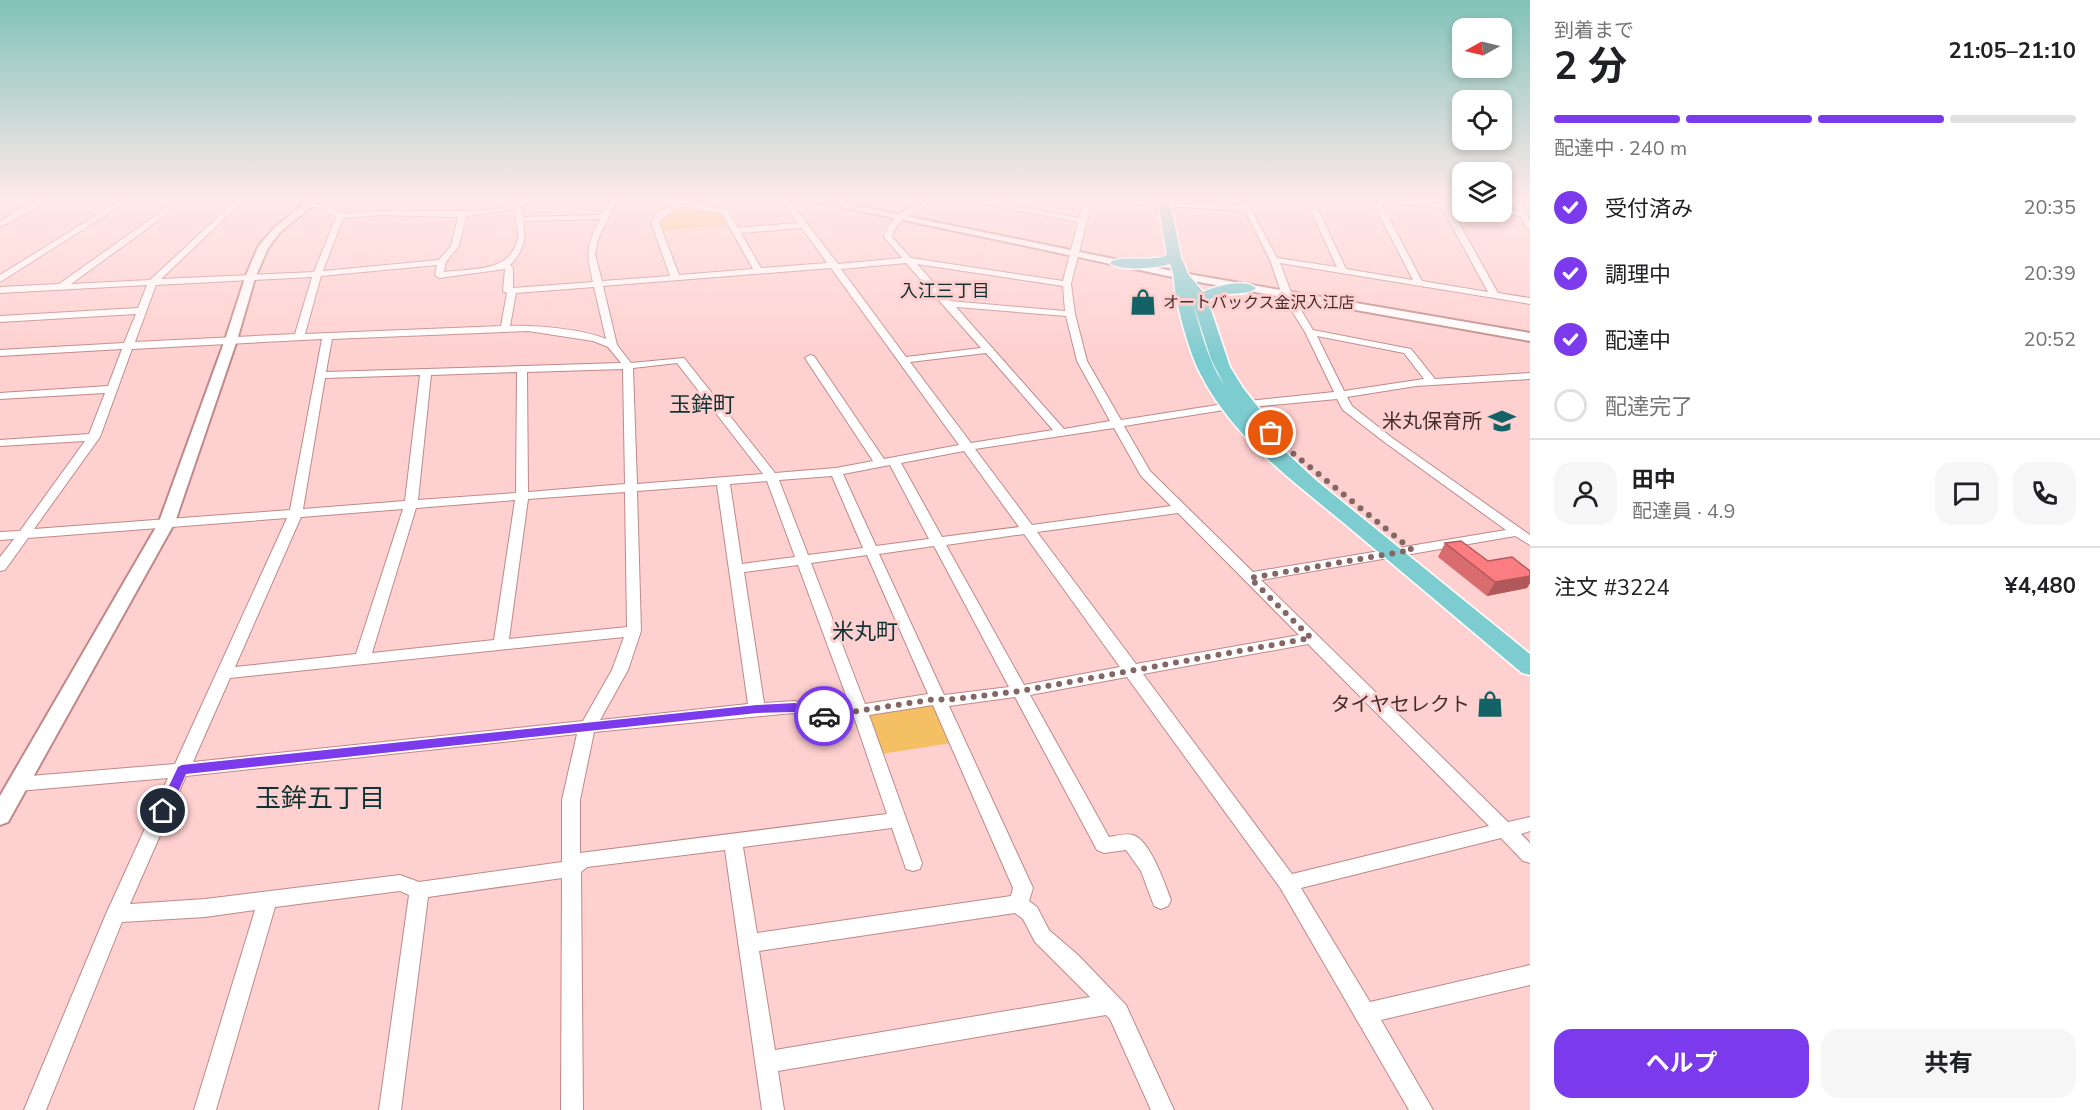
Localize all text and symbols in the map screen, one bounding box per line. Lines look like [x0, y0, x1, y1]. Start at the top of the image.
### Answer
text: 到着まで [1554, 17, 1634, 44]
north arrow [1452, 18, 1512, 78]
map controls [1452, 18, 1512, 222]
text: 21:05–21:10 [1948, 36, 2076, 66]
text: 2 分 [1554, 40, 1627, 93]
button: locate [1452, 90, 1512, 150]
text: 配達中 · 240 m [1554, 135, 1687, 162]
button: layers [1452, 162, 1512, 222]
icon: check [1554, 191, 1587, 224]
text: 受付済み [1605, 194, 1693, 224]
text: 20:35 [2023, 194, 2076, 221]
icon: check [1554, 257, 1587, 290]
text: 調理中 [1605, 260, 1671, 290]
text: 20:39 [2023, 260, 2076, 287]
district label: 入江三丁目 [900, 279, 990, 303]
shop icon: オートバックス金沢入江店 [1128, 287, 1158, 317]
place label: オートバックス金沢入江店 [1163, 292, 1355, 314]
icon: check [1554, 323, 1587, 356]
text: 配達中 [1605, 326, 1671, 356]
text: 20:52 [2023, 326, 2076, 353]
district label: 玉鉾町 [669, 390, 735, 420]
text: 配達完了 [1605, 392, 1693, 422]
school or university icon: 米丸保育所 [1487, 406, 1517, 436]
pin [1245, 407, 1296, 458]
place label: 米丸保育所 [1382, 408, 1482, 435]
icon: bag [1254, 416, 1287, 449]
button: person [1554, 462, 1617, 525]
button: chat [1935, 462, 1998, 525]
button: phone [2013, 462, 2076, 525]
text: 田中 [1632, 465, 1676, 495]
text: 配達員 · 4.9 [1632, 498, 1735, 525]
text: ¥4,480 [2005, 571, 2076, 601]
text: 注文 #3224 [1554, 573, 1670, 603]
district label: 米丸町 [832, 617, 898, 647]
courier [794, 686, 854, 746]
shop icon: タイヤセレクト [1475, 689, 1505, 719]
place label: タイヤセレクト [1331, 691, 1470, 718]
icon: car [808, 700, 841, 733]
district label: 玉鉾五丁目 [255, 781, 385, 816]
pin [137, 785, 188, 836]
icon: home [146, 794, 179, 827]
button: ヘルプ [1554, 1029, 1809, 1098]
button: 共有 [1821, 1029, 2076, 1098]

